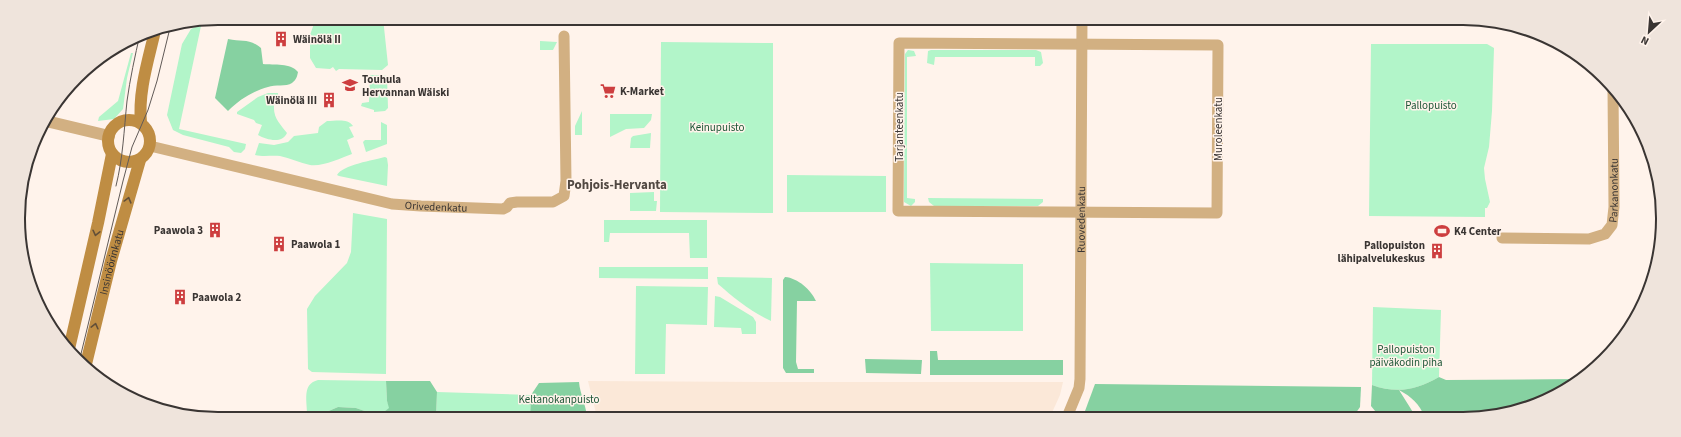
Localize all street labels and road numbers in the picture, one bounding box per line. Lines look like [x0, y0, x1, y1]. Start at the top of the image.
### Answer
street label: Tarjanteenkatu [892, 92, 907, 162]
street label: Muroleenkatu [1211, 97, 1226, 161]
street label: Parkanonkatu [1605, 158, 1622, 223]
street label: Ruovedenkatu [1074, 186, 1089, 253]
street label: Orivedenkatu [404, 198, 468, 216]
street label: Insinöörinkatu [96, 228, 128, 297]

